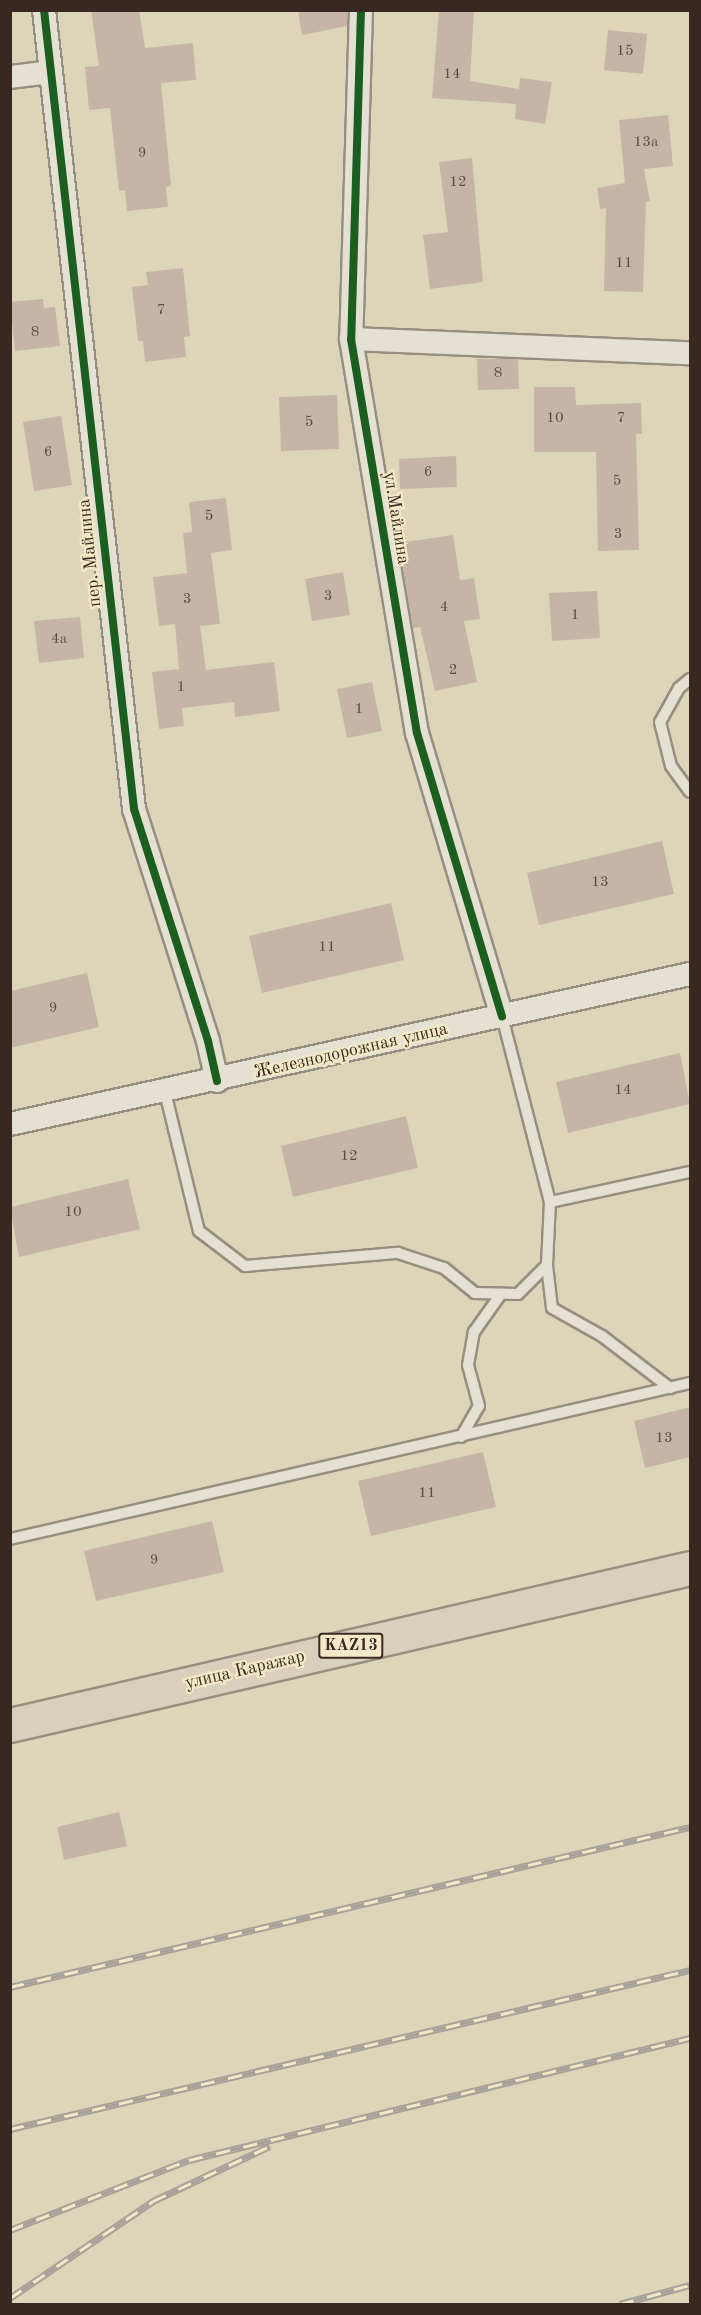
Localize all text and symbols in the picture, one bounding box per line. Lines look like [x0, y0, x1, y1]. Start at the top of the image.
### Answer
house number: 15 [616, 43, 634, 61]
house number: 14 [443, 66, 461, 84]
house number: 13а [634, 134, 658, 152]
house number: 9 [138, 145, 146, 163]
house number: 12 [449, 174, 467, 192]
house number: 11 [615, 255, 633, 273]
house number: 7 [157, 302, 165, 320]
house number: 8 [31, 324, 39, 342]
house number: 8 [494, 365, 502, 383]
house number: 10 [546, 410, 564, 428]
house number: 7 [617, 410, 625, 428]
house number: 5 [305, 414, 313, 432]
house number: 6 [44, 444, 52, 462]
house number: 6 [424, 464, 432, 482]
street label: ул.Майлина [378, 470, 414, 566]
house number: 5 [613, 473, 621, 491]
street label: пер. Майлина [74, 498, 106, 608]
house number: 5 [205, 508, 213, 526]
house number: 3 [614, 526, 622, 544]
house number: 3 [324, 588, 332, 606]
house number: 3 [183, 591, 191, 609]
house number: 4 [440, 599, 448, 617]
house number: 1 [571, 607, 579, 625]
house number: 4а [51, 631, 67, 649]
house number: 2 [449, 662, 457, 680]
house number: 1 [177, 679, 185, 697]
house number: 1 [355, 701, 363, 719]
house number: 13 [591, 874, 609, 892]
house number: 11 [318, 939, 336, 957]
house number: 9 [49, 1000, 57, 1018]
street label: Железнодорожная улица [252, 1018, 450, 1084]
house number: 14 [614, 1082, 632, 1100]
house number: 12 [340, 1148, 358, 1166]
house number: 10 [64, 1204, 82, 1222]
house number: 13 [655, 1430, 673, 1448]
house number: 11 [418, 1485, 436, 1503]
house number: 9 [150, 1552, 158, 1570]
road number: KAZ13 [318, 1633, 384, 1659]
street label: улица Каражар [183, 1646, 307, 1694]

